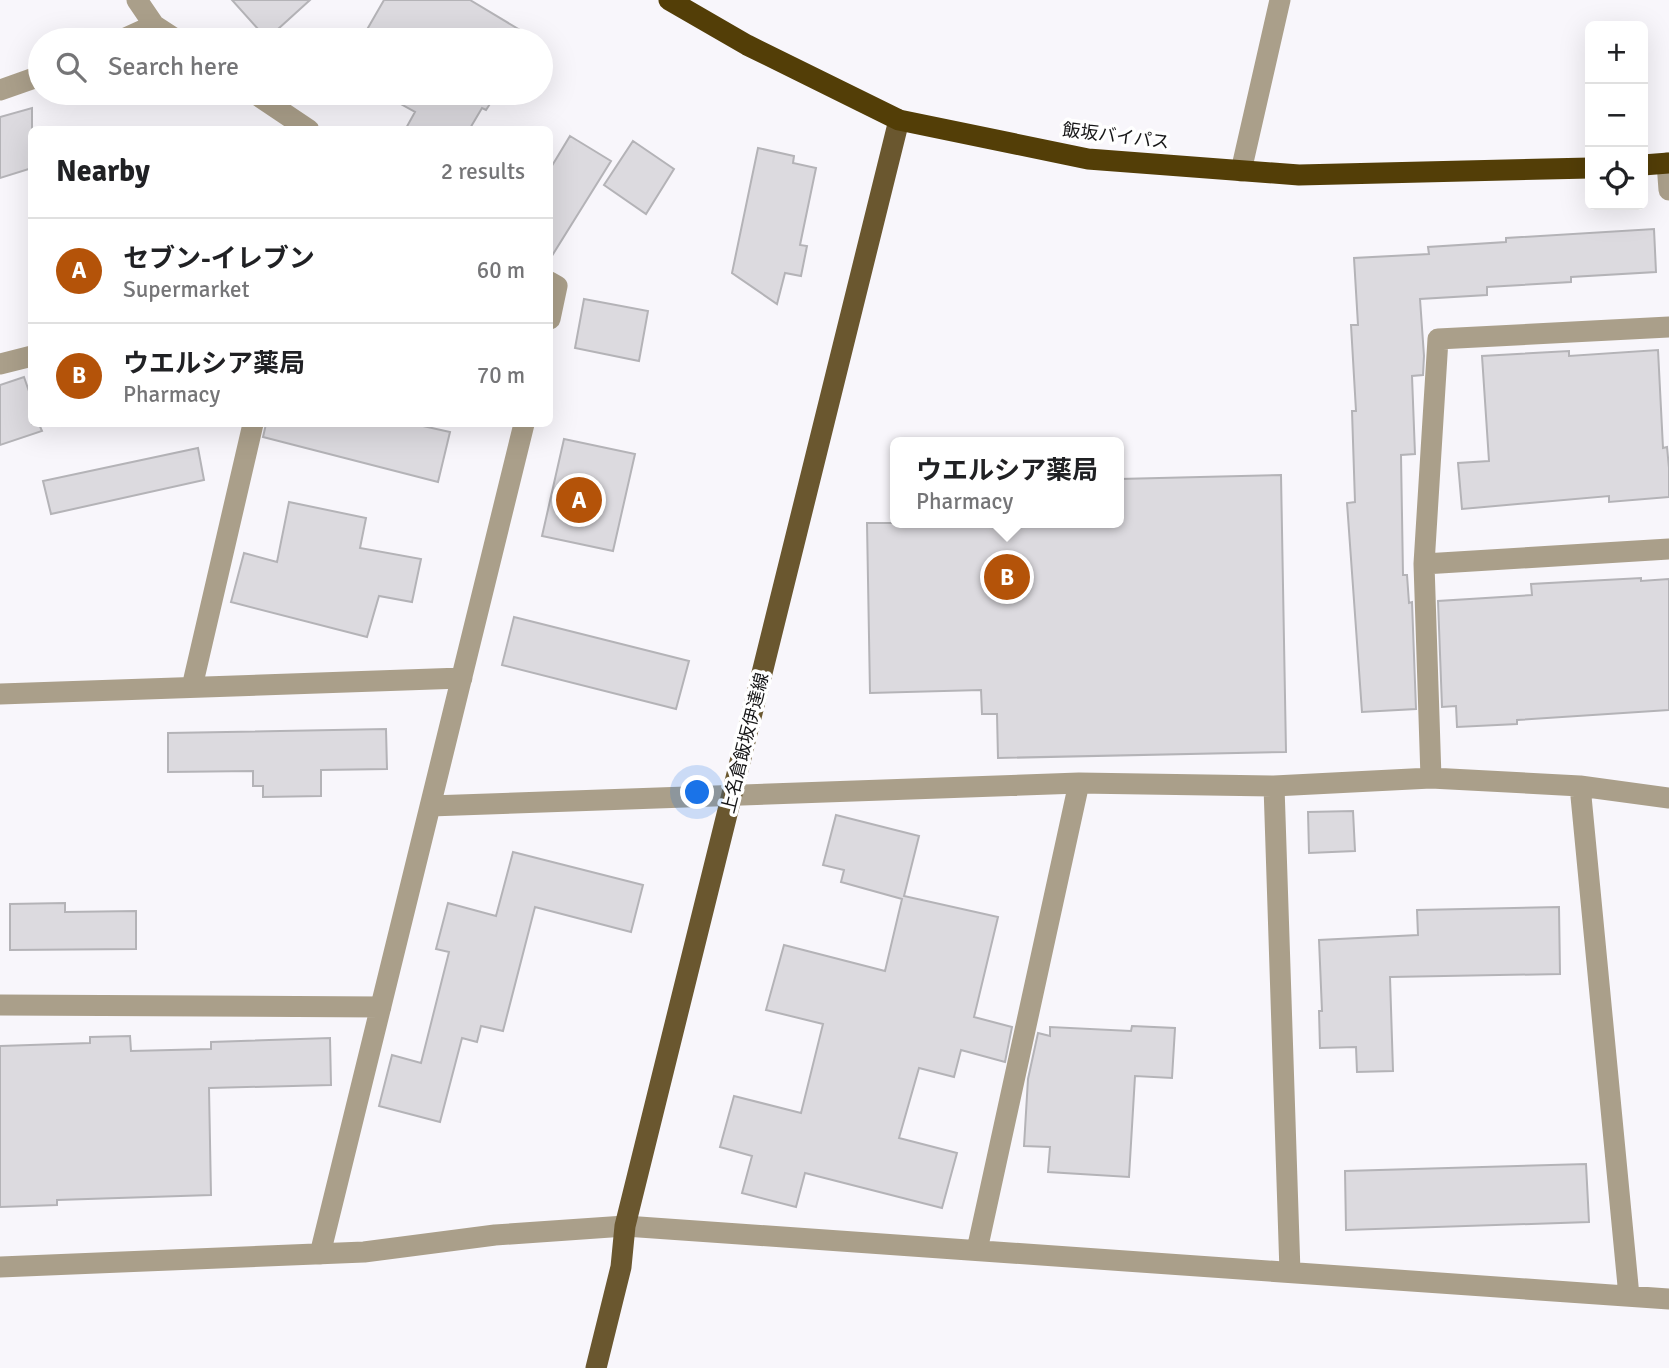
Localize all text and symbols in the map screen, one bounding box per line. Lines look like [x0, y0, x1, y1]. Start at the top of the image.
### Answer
map controls [1585, 21, 1648, 210]
button: + [1585, 21, 1648, 84]
search box [28, 28, 553, 105]
icon: search [52, 48, 90, 86]
text: Search here [108, 51, 239, 83]
button: − [1585, 84, 1648, 147]
street label: 飯坂バイパス [1061, 119, 1171, 153]
button: locate [1585, 147, 1648, 210]
text: Nearby [56, 153, 150, 190]
text: 2 results [441, 157, 525, 186]
text: セブン-イレブン [123, 243, 315, 275]
text: A [72, 256, 86, 285]
text: 60 m [477, 256, 525, 285]
text: Supermarket [123, 275, 250, 304]
text: ウエルシア薬局 [123, 348, 305, 380]
text: B [72, 361, 86, 390]
text: 70 m [477, 361, 525, 390]
text: Pharmacy [123, 380, 220, 409]
popup [890, 437, 1124, 528]
text: ウエルシア薬局 [916, 455, 1098, 487]
pin: A [556, 474, 602, 526]
text: Pharmacy [916, 487, 1013, 516]
pin: B [984, 551, 1030, 603]
street label: 上名倉飯坂伊達線 [717, 670, 773, 816]
your location [680, 775, 714, 809]

